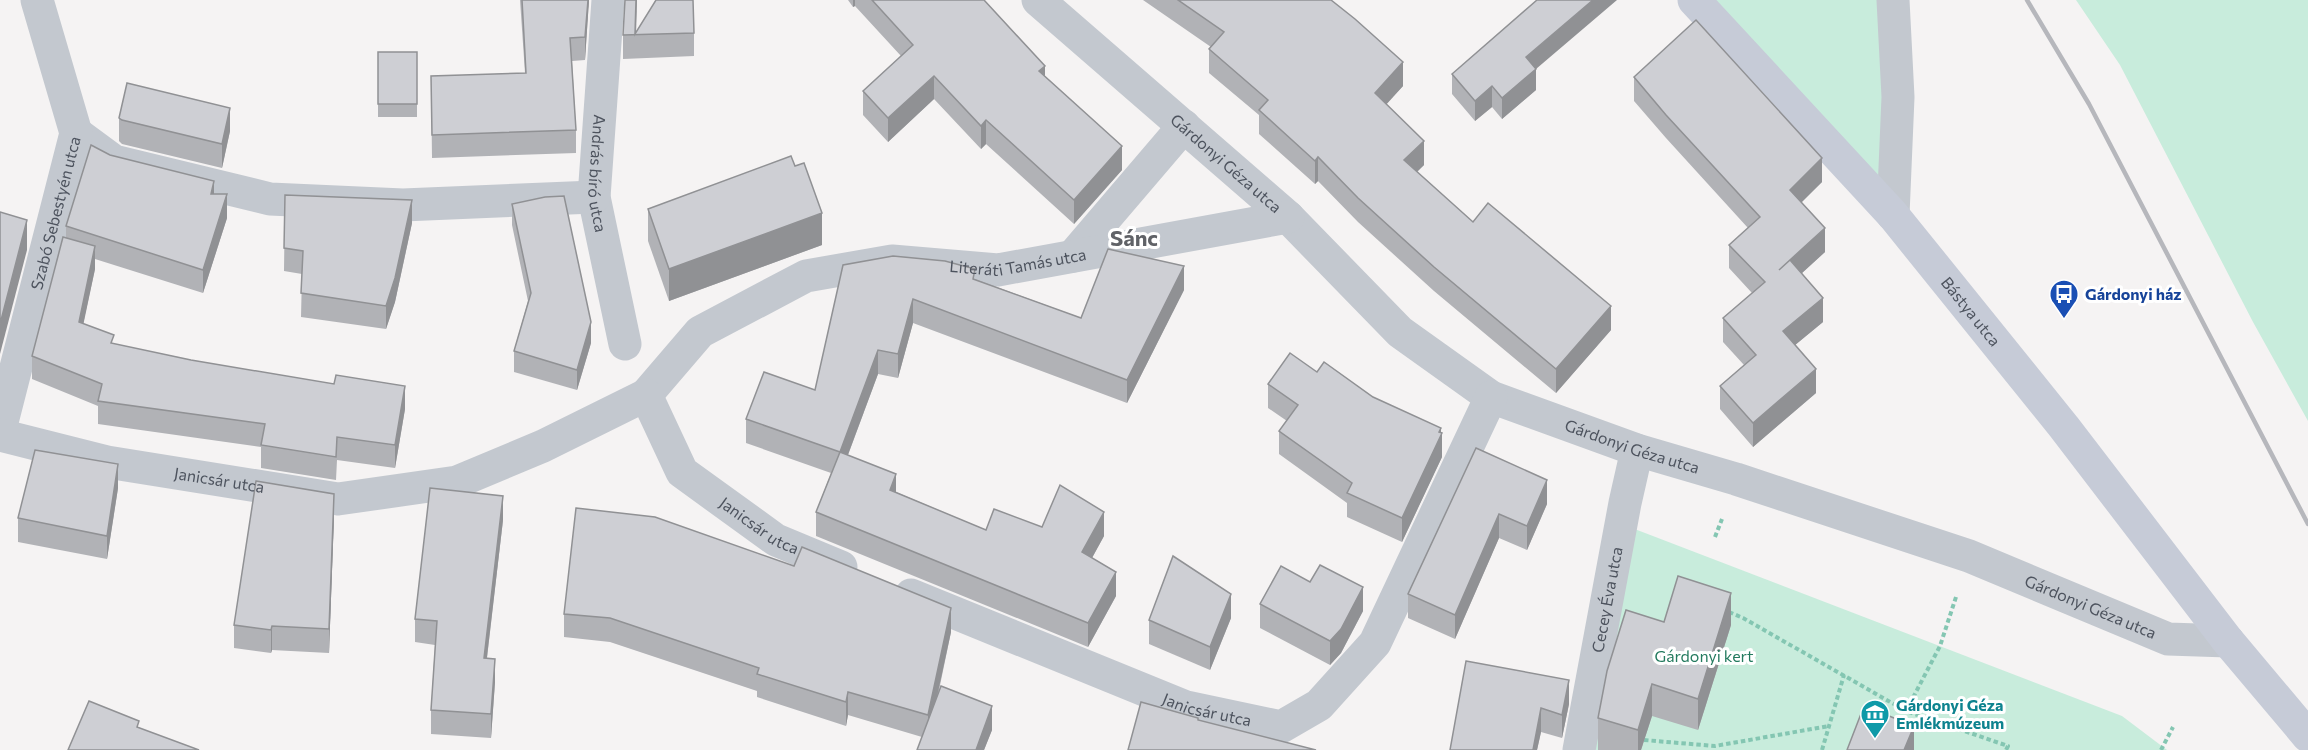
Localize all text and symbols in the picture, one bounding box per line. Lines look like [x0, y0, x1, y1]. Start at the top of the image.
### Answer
street label: Gárdonyi Géza utca [1167, 110, 1286, 216]
street label: András bíró utca [585, 114, 611, 234]
street label: Szabó Sebestyén utca [26, 134, 84, 292]
district label: Sánc [1110, 224, 1158, 251]
street label: Literáti Tamás utca [949, 244, 1088, 279]
street label: Bástya utca [1938, 273, 2005, 350]
bus stop icon: Gárdonyi ház [2048, 278, 2080, 320]
place label: Gárdonyi ház [2085, 284, 2182, 303]
street label: Gárdonyi Géza utca [1562, 415, 1702, 477]
street label: Janicsár utca [173, 463, 266, 496]
street label: Janicsár utca [716, 493, 802, 557]
street label: Cecey Éva utca [1587, 545, 1626, 654]
street label: Gárdonyi Géza utca [2022, 570, 2159, 642]
park label: Gárdonyi kert [1654, 646, 1754, 665]
street label: Janicsár utca [1160, 689, 1253, 730]
place label: Gárdonyi Géza Emlékmúzeum [1896, 695, 2004, 732]
museum icon: Gárdonyi Géza Emlékmúzeum [1859, 698, 1891, 740]

